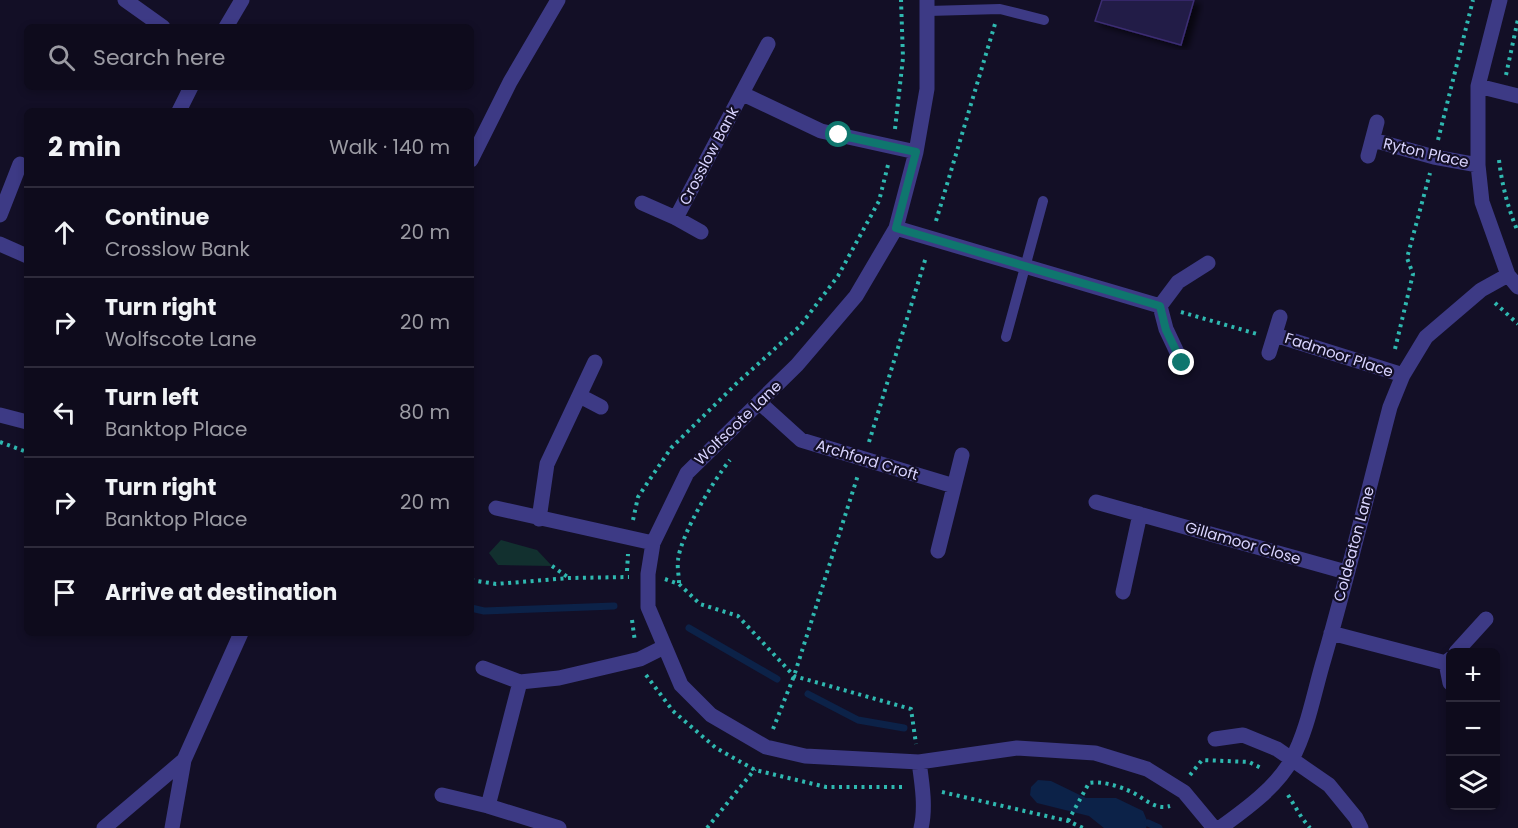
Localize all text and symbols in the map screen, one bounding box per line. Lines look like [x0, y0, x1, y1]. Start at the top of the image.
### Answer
search box [24, 24, 474, 90]
icon: search [45, 41, 78, 74]
text: Search here [93, 42, 226, 73]
street label: Crosslow Bank [674, 103, 743, 209]
route start [825, 121, 851, 147]
text: 2 min [48, 129, 121, 165]
street label: Ryton Place [1381, 132, 1471, 173]
text: Walk · 140 m [329, 133, 450, 161]
text: Continue [105, 202, 209, 233]
icon: ahead [48, 216, 81, 249]
text: 20 m [400, 218, 450, 246]
text: Crosslow Bank [105, 235, 250, 263]
text: Turn right [105, 292, 216, 323]
icon: right [48, 306, 81, 339]
text: 20 m [400, 308, 450, 336]
text: Wolfscote Lane [105, 325, 257, 353]
street label: Fadmoor Place [1282, 327, 1396, 382]
route end [1168, 349, 1194, 375]
street label: Wolfscote Lane [689, 376, 786, 470]
text: Turn left [105, 382, 199, 413]
icon: left [48, 396, 81, 429]
text: 80 m [399, 398, 450, 426]
text: Banktop Place [105, 415, 247, 443]
street label: Archford Croft [813, 434, 921, 485]
text: Turn right [105, 472, 216, 503]
street label: Coldeaton Lane [1328, 484, 1379, 604]
icon: right [48, 486, 81, 519]
text: 20 m [400, 488, 450, 516]
text: Banktop Place [105, 505, 247, 533]
street label: Gillamoor Close [1183, 516, 1303, 569]
icon: arrive [48, 576, 81, 609]
text: Arrive at destination [105, 577, 337, 608]
map controls [1446, 648, 1500, 810]
button: + [1446, 648, 1500, 702]
button: − [1446, 702, 1500, 756]
button: layers [1446, 756, 1500, 810]

